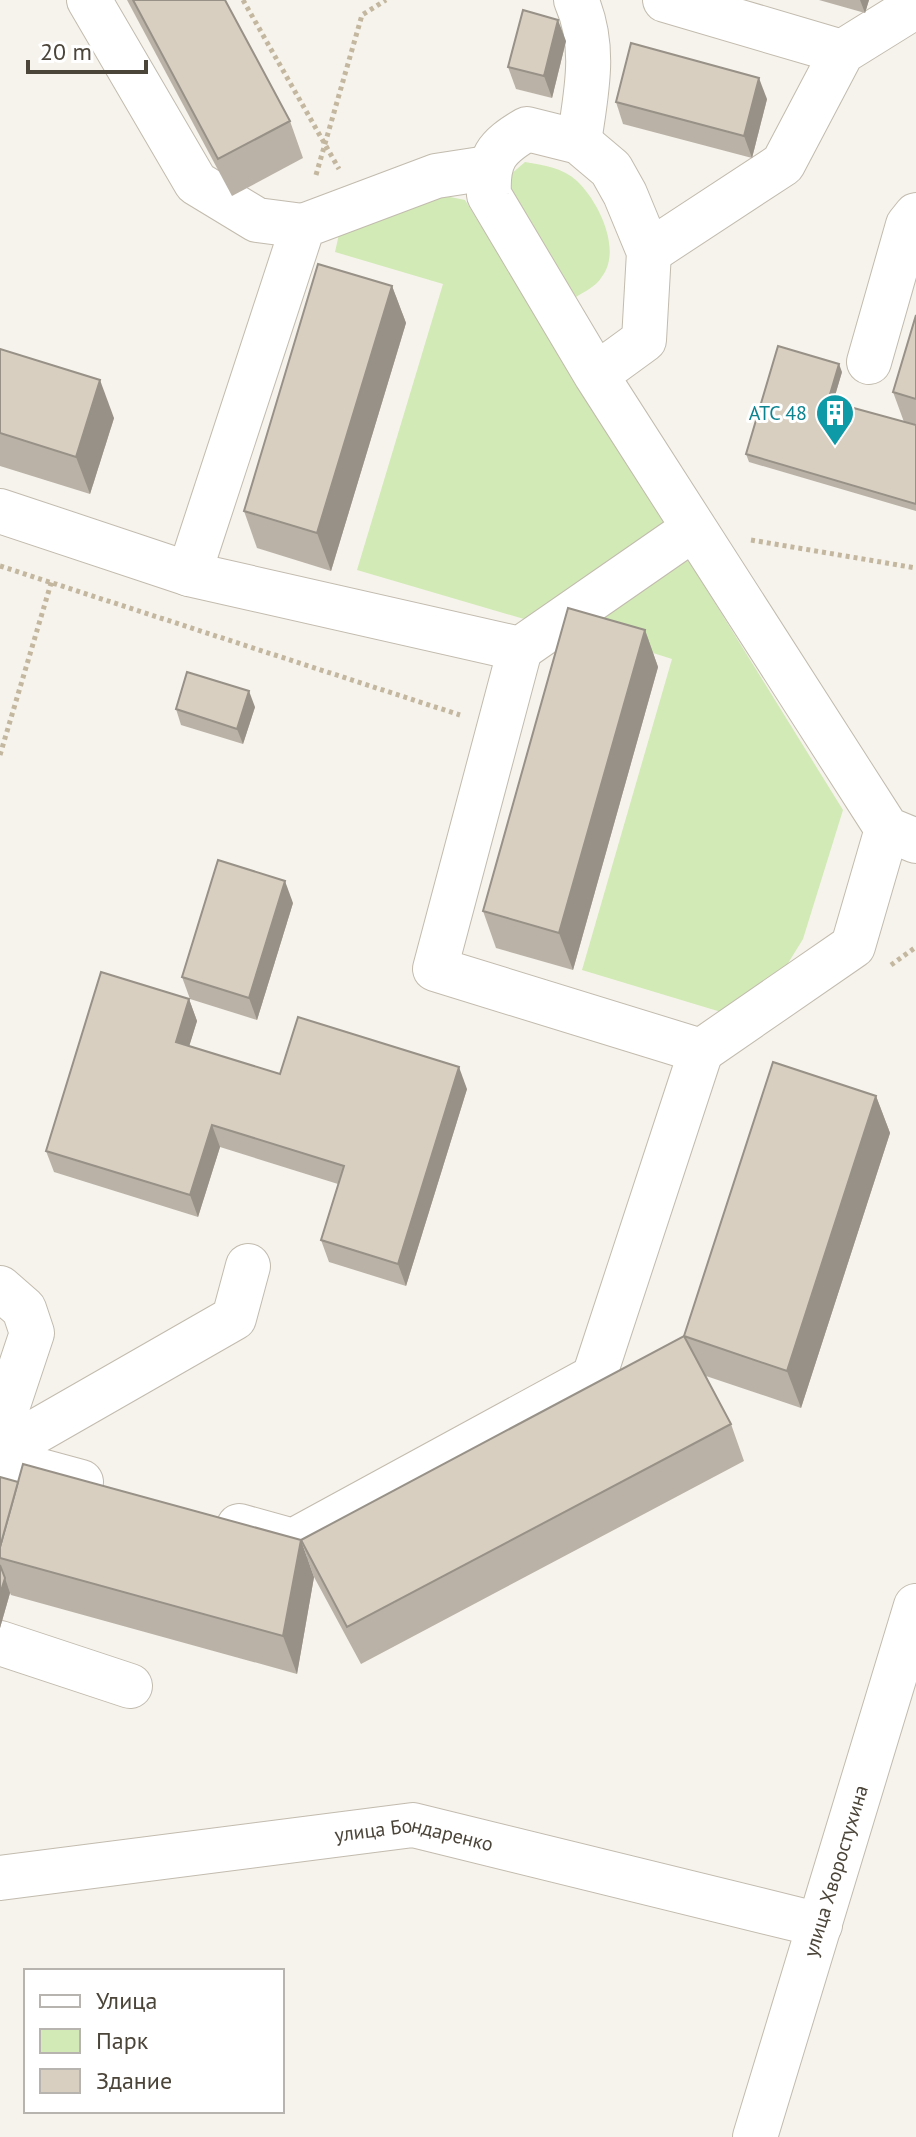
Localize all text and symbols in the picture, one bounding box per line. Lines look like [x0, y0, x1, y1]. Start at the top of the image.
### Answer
scale bar [28, 24, 146, 74]
text: 20 m [40, 36, 92, 67]
building icon: АТС 48 [814, 392, 856, 447]
place label: АТС 48 [749, 400, 807, 426]
street label: улица Хворостухина [797, 1782, 874, 1960]
street label: улица Бондаренко [333, 1812, 496, 1857]
legend [24, 1969, 284, 2113]
text: Улица [96, 1985, 157, 2016]
text: Парк [96, 2025, 149, 2056]
text: Здание [96, 2065, 172, 2096]

